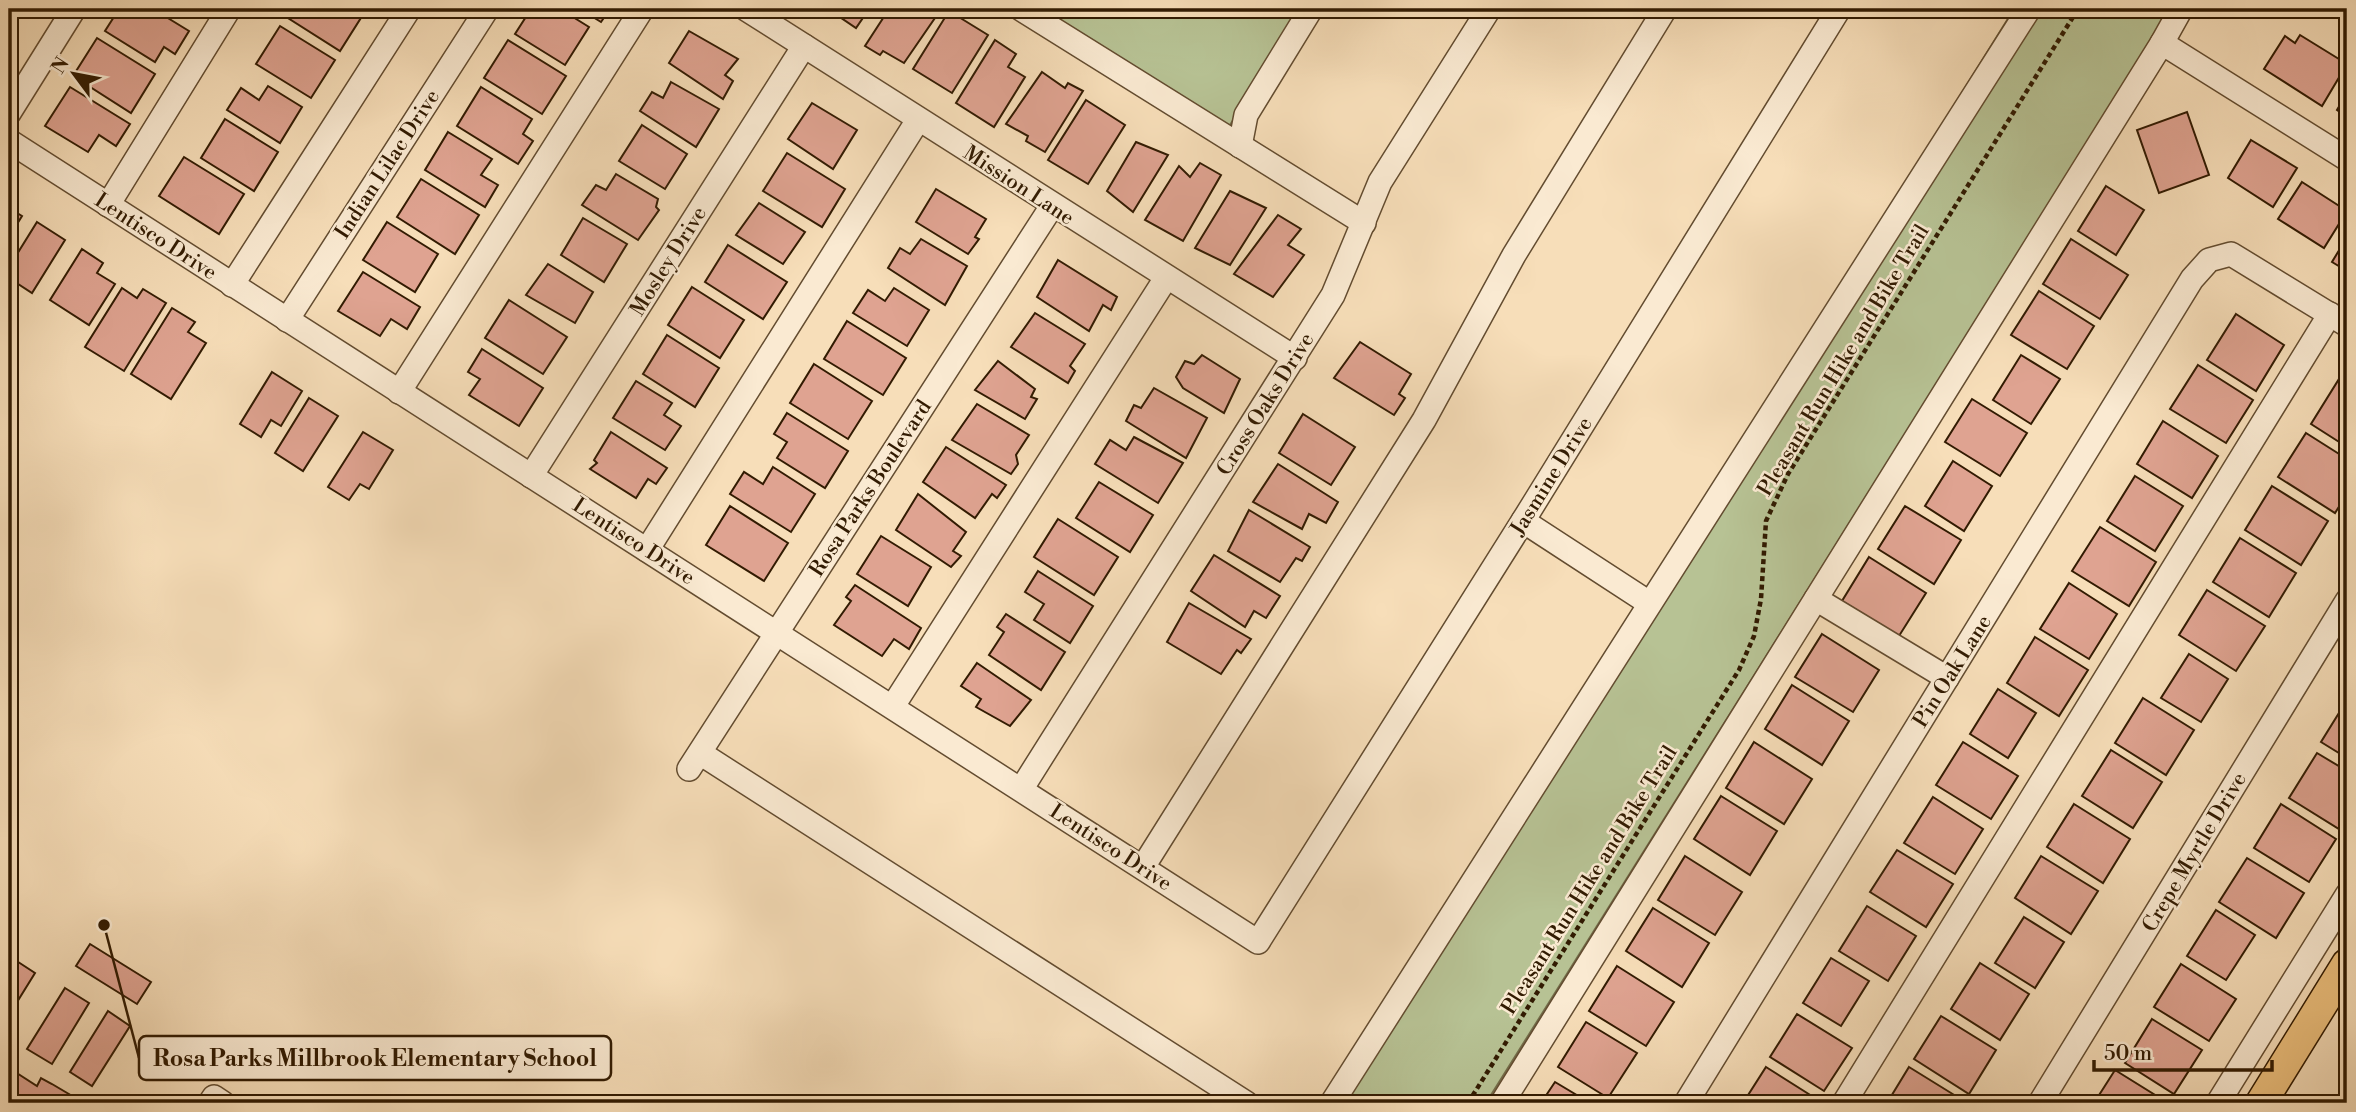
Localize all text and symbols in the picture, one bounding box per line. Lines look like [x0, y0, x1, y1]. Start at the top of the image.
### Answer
north arrow [38, 38, 108, 108]
text: N [46, 53, 75, 78]
street label: Indian Lilac Drive [330, 85, 446, 244]
street label: Mission Lane [958, 140, 1079, 231]
street label: Lentisco Drive [89, 188, 222, 286]
street label: Mosley Drive [625, 202, 713, 321]
street label: Pleasant Run Hike and Bike Trail [1752, 220, 1935, 501]
street label: Cross Oaks Drive [1211, 328, 1320, 481]
street label: Rosa Parks Boulevard [804, 395, 938, 582]
street label: Jasmine Drive [1505, 412, 1599, 541]
street label: Lentisco Drive [567, 493, 700, 591]
street label: Pin Oak Lane [1908, 610, 1998, 733]
street label: Pleasant Run Hike and Bike Trail [1496, 741, 1684, 1020]
street label: Crepe Myrtle Drive [2137, 768, 2253, 937]
street label: Lentisco Drive [1044, 799, 1177, 897]
scale bar [2094, 1028, 2272, 1072]
callout: Rosa Parks Millbrook Elementary School [139, 1036, 611, 1080]
text: 50 m [2104, 1041, 2152, 1067]
text: Rosa Parks Millbrook Elementary School [153, 1045, 597, 1073]

